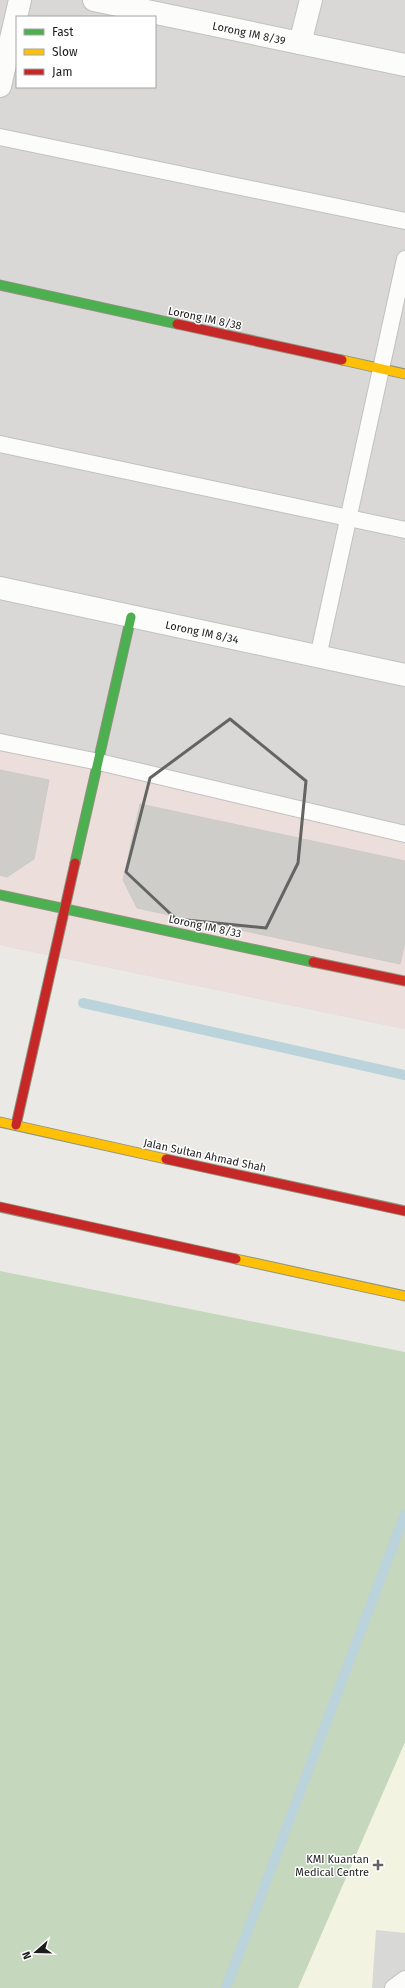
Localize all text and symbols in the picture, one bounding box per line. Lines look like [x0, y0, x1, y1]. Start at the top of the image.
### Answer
legend [16, 16, 156, 88]
street label: Lorong IM 8/39 [211, 19, 287, 48]
text: Fast [52, 25, 74, 39]
text: Slow [52, 45, 78, 59]
text: Jam [52, 65, 72, 79]
street label: Lorong IM 8/38 [167, 304, 243, 333]
street label: Lorong IM 8/34 [164, 618, 240, 647]
street label: Lorong IM 8/33 [167, 912, 243, 941]
street label: Jalan Sultan Ahmad Shah [142, 1136, 267, 1175]
place label: KMI Kuantan Medical Centre [295, 1853, 369, 1879]
marker: KMI Kuantan Medical Centre [372, 1859, 384, 1871]
north arrow [16, 1932, 56, 1972]
text: N [20, 1950, 34, 1961]

